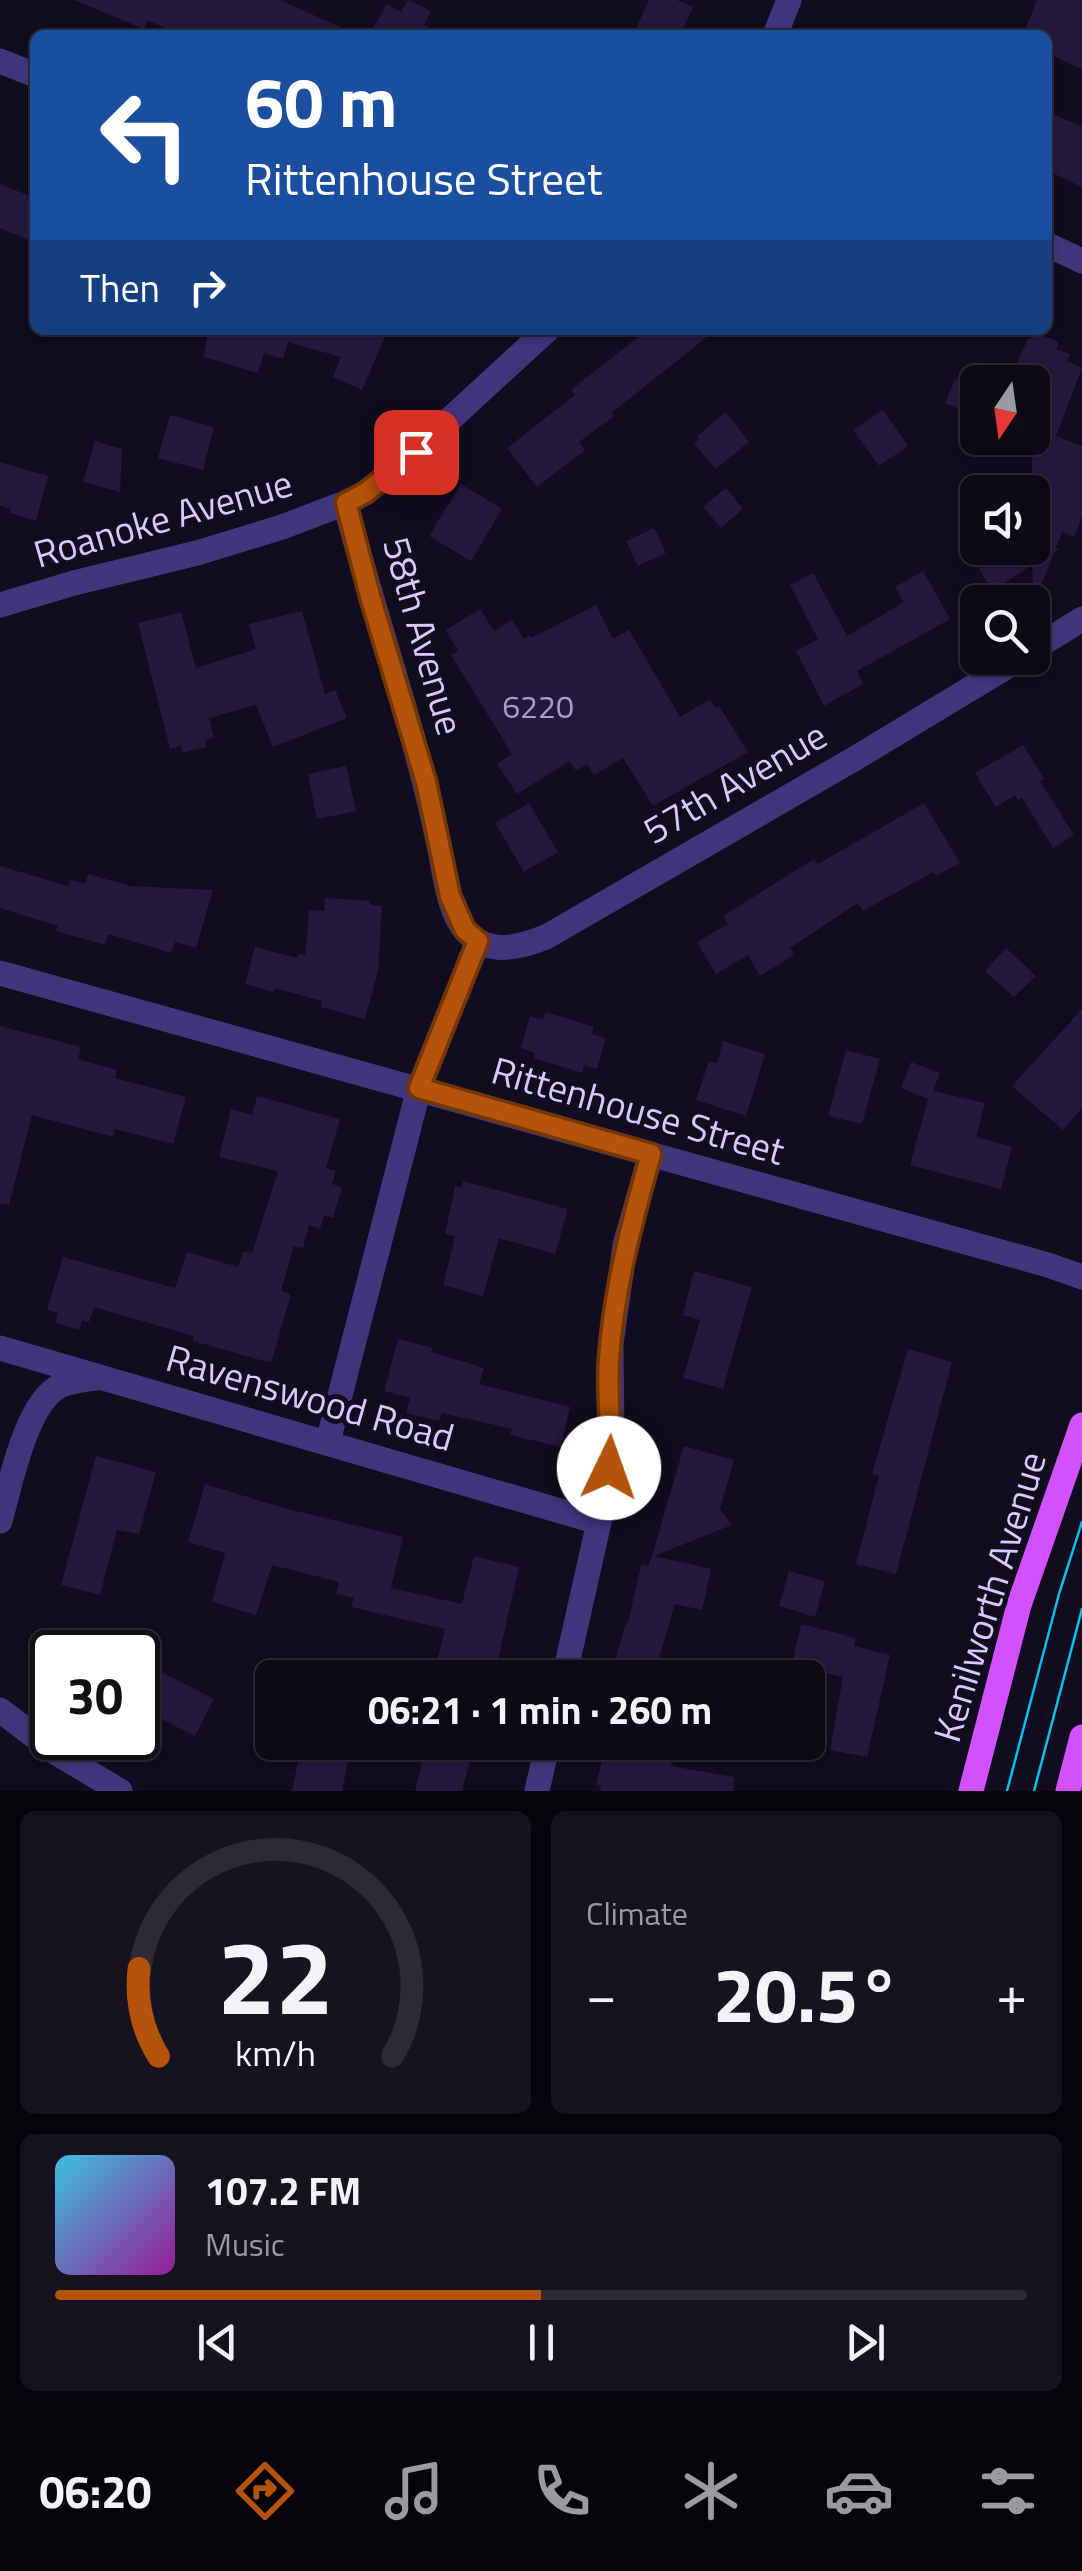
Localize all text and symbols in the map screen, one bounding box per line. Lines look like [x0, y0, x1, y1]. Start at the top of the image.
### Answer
text: 60 m [245, 48, 398, 154]
icon: left [80, 70, 210, 200]
text: Rittenhouse Street [245, 144, 602, 212]
text: Then [80, 259, 160, 317]
icon: right [180, 260, 235, 315]
north arrow [960, 365, 1050, 455]
map controls [960, 365, 1050, 675]
pin [374, 410, 459, 495]
icon: arrive [389, 425, 444, 480]
street label: Roanoke Avenue [27, 453, 299, 583]
button: sound [960, 475, 1050, 565]
street label: 58th Avenue [368, 530, 480, 742]
button: search [960, 585, 1050, 675]
house number: 6220 [502, 682, 574, 730]
street label: 57th Avenue [632, 706, 837, 858]
street label: Rittenhouse Street [485, 1041, 791, 1180]
street label: Ravenswood Road [160, 1328, 461, 1466]
position arrow [557, 1416, 661, 1520]
street label: Kenilworth Avenue [917, 1444, 1061, 1749]
speed limit sign: 30 [30, 1630, 160, 1760]
text: 06:21 · 1 min · 260 m [368, 1681, 712, 1739]
text: Climate [586, 1889, 688, 1937]
text: 22 [217, 1896, 334, 2054]
text: 20.5° [713, 1937, 900, 2051]
text: − [586, 1952, 617, 2035]
text: + [996, 1952, 1027, 2035]
text: km/h [235, 2025, 316, 2080]
text: 107.2 FM [205, 2162, 361, 2220]
text: Music [205, 2220, 285, 2268]
icon: previous [190, 2315, 245, 2370]
icon: pause [514, 2315, 569, 2370]
icon: next [838, 2315, 893, 2370]
icon: directions [230, 2456, 300, 2526]
icon: music [379, 2456, 449, 2526]
icon: phone [527, 2456, 597, 2526]
icon: climate [676, 2456, 746, 2526]
icon: car [824, 2456, 894, 2526]
icon: filters [973, 2456, 1043, 2526]
text: 06:20 [39, 2457, 152, 2525]

